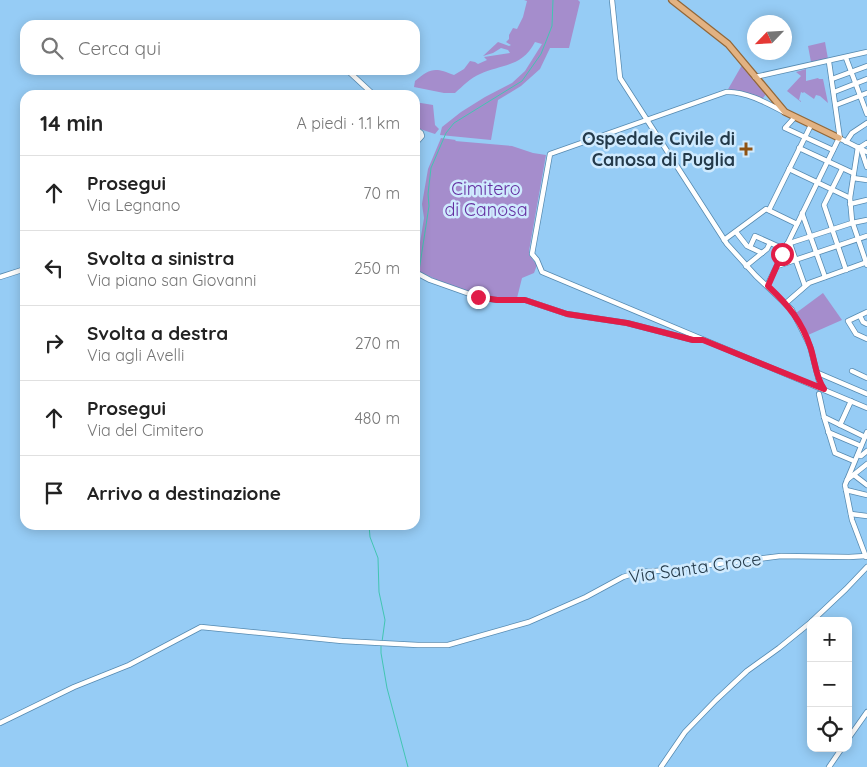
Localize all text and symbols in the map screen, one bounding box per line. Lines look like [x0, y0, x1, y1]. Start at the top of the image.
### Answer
north arrow [747, 15, 792, 60]
search box [20, 20, 420, 75]
icon: search [38, 34, 66, 62]
text: Cerca qui [78, 36, 161, 60]
text: 14 min [40, 110, 103, 136]
text: A piedi · 1.1 km [297, 113, 400, 133]
place label: Ospedale Civile di Canosa di Puglia [582, 127, 735, 171]
marker: Ospedale Civile di Canosa di Puglia [739, 142, 753, 156]
text: Prosegui [87, 171, 166, 195]
park label: Cimitero di Canosa [444, 177, 528, 221]
icon: ahead [40, 179, 68, 207]
text: 70 m [363, 183, 400, 203]
text: Via Legnano [87, 195, 180, 215]
route start [771, 243, 794, 266]
text: Svolta a sinistra [87, 246, 234, 270]
icon: left [40, 254, 68, 282]
text: 250 m [354, 258, 400, 278]
text: Via piano san Giovanni [87, 270, 256, 290]
route end [467, 286, 490, 309]
text: Svolta a destra [87, 321, 228, 345]
icon: right [40, 329, 68, 357]
text: 270 m [355, 333, 400, 353]
text: Via agli Avelli [87, 345, 184, 365]
text: Prosegui [87, 396, 166, 420]
icon: ahead [40, 404, 68, 432]
text: 480 m [354, 408, 400, 428]
text: Via del Cimitero [87, 420, 204, 440]
icon: arrive [40, 479, 68, 507]
text: Arrivo a destinazione [87, 481, 281, 505]
street label: Via Santa Croce [627, 547, 763, 588]
map controls [807, 617, 852, 752]
button: + [807, 617, 852, 662]
button: − [807, 662, 852, 707]
button: locate [807, 707, 852, 752]

